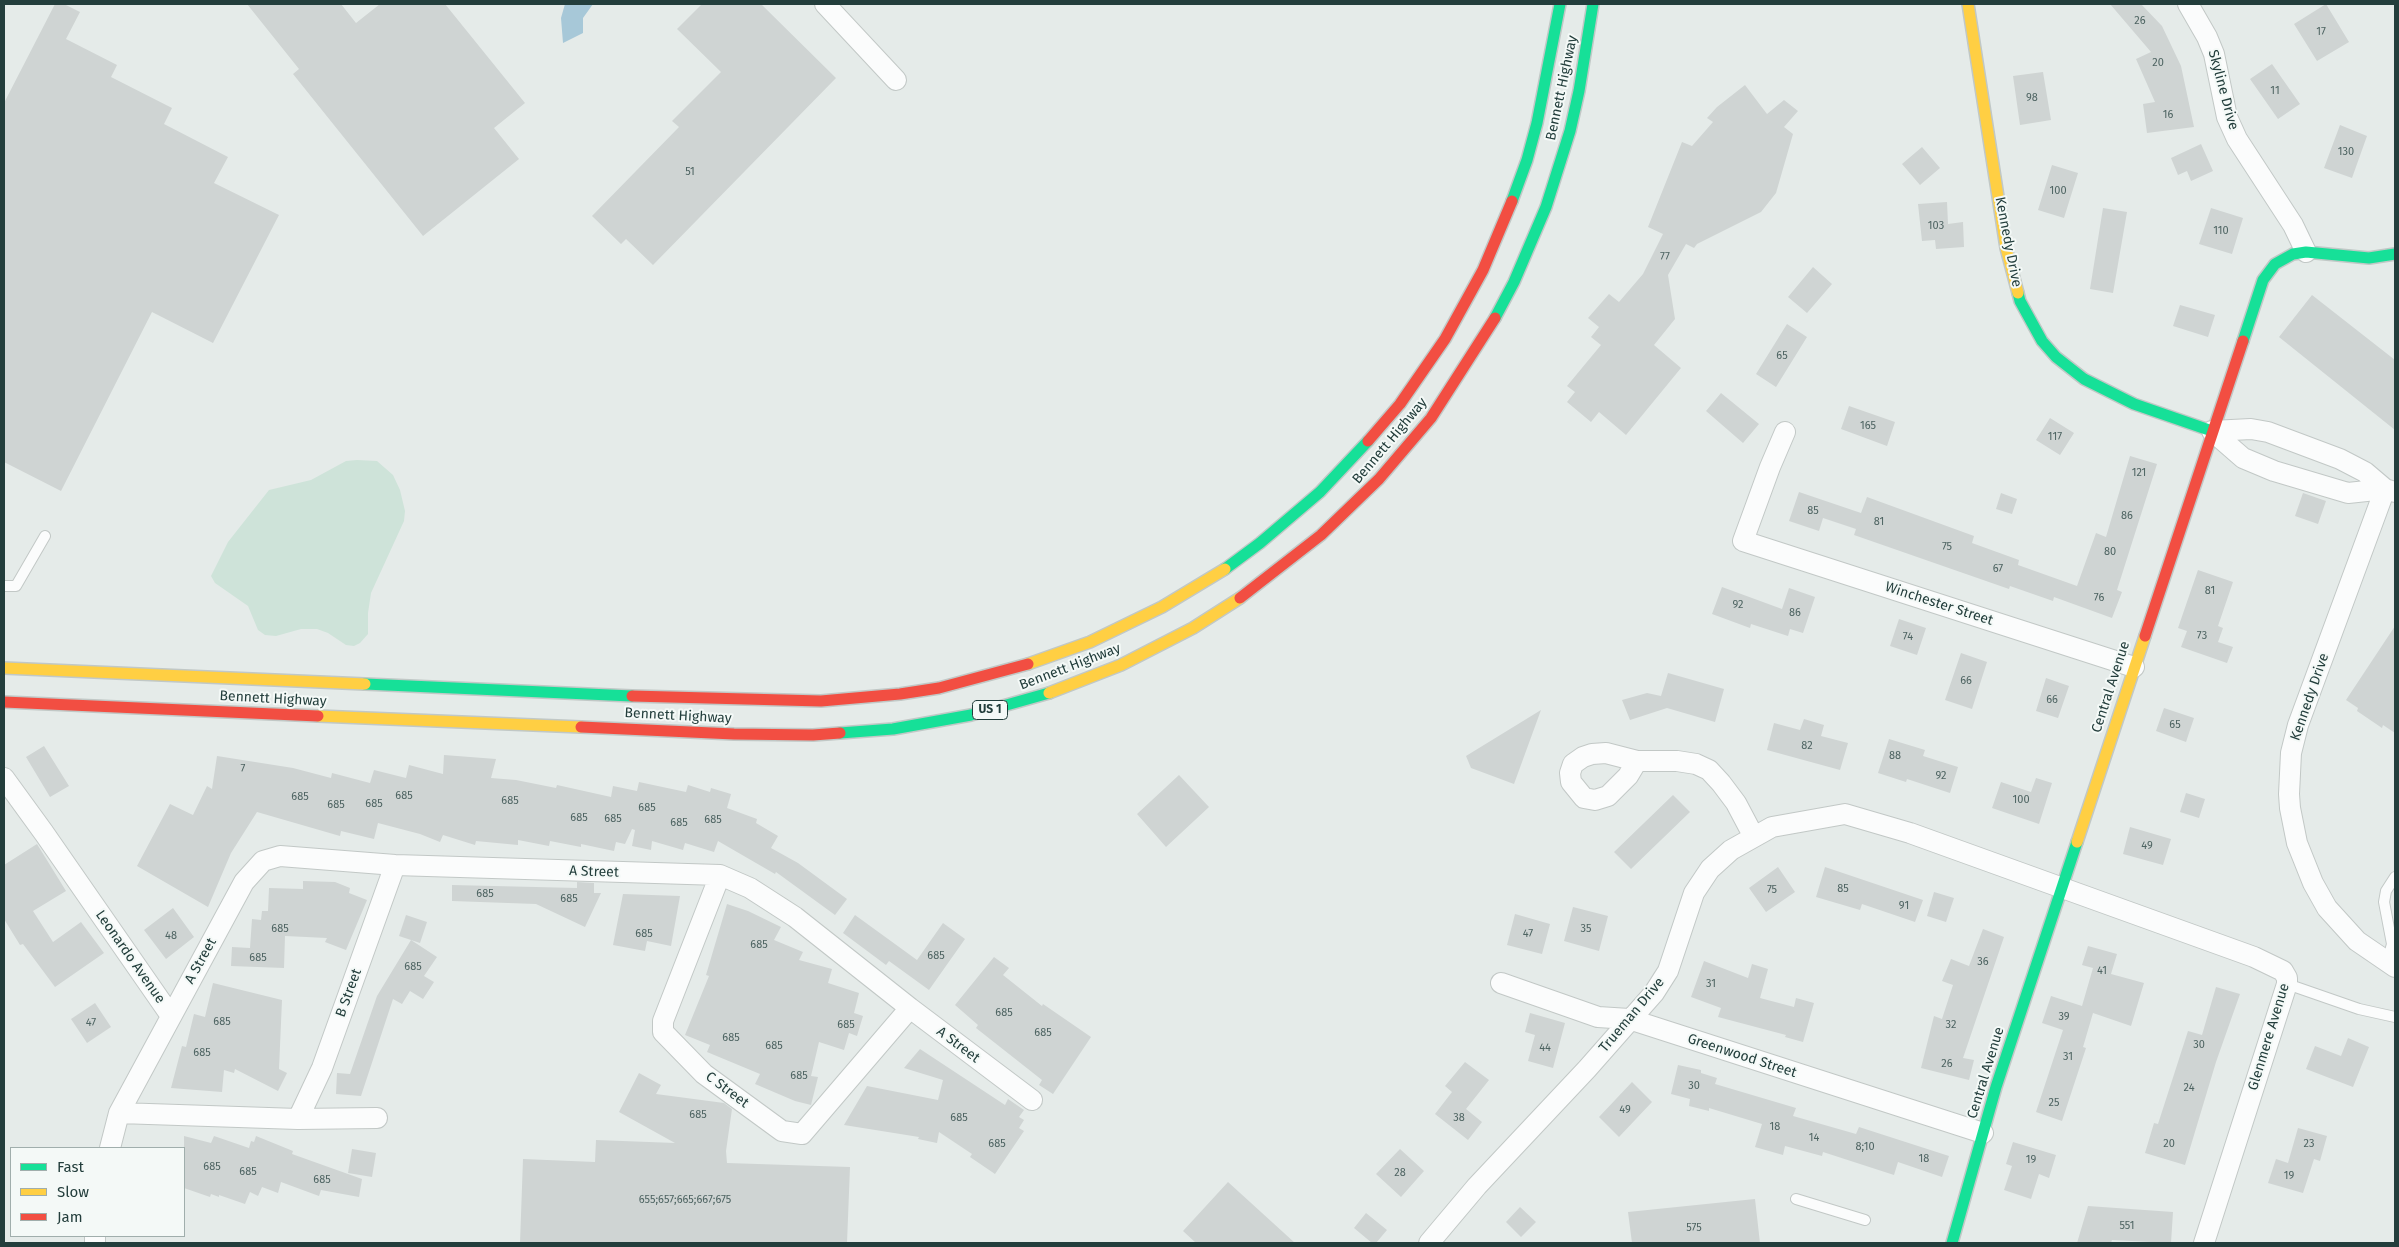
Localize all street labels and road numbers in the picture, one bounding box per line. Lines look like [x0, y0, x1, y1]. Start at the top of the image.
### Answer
street label: Bennett Highway [1543, 34, 1581, 142]
street label: Skyline Drive [2204, 48, 2242, 132]
street label: Kennedy Drive [1991, 195, 2025, 289]
street label: Bennett Highway [1349, 395, 1431, 487]
street label: Winchester Street [1883, 579, 1995, 629]
street label: Central Avenue [2088, 639, 2134, 735]
street label: Bennett Highway [1017, 640, 1123, 694]
street label: Kennedy Drive [2287, 651, 2333, 743]
street label: Bennett Highway [219, 688, 327, 710]
road number: US 1 [972, 700, 1008, 720]
street label: Bennett Highway [624, 705, 732, 727]
street label: A Street [569, 863, 619, 881]
street label: Leonardo Avenue [92, 907, 168, 1007]
street label: A Street [182, 935, 220, 987]
street label: B Street [333, 967, 365, 1019]
street label: Trueman Drive [1596, 974, 1668, 1056]
street label: Glenmere Avenue [2245, 981, 2293, 1093]
street label: A Street [933, 1023, 983, 1067]
street label: Central Avenue [1964, 1025, 2008, 1121]
street label: Greenwood Street [1685, 1030, 1799, 1082]
street label: C Street [702, 1068, 752, 1112]

